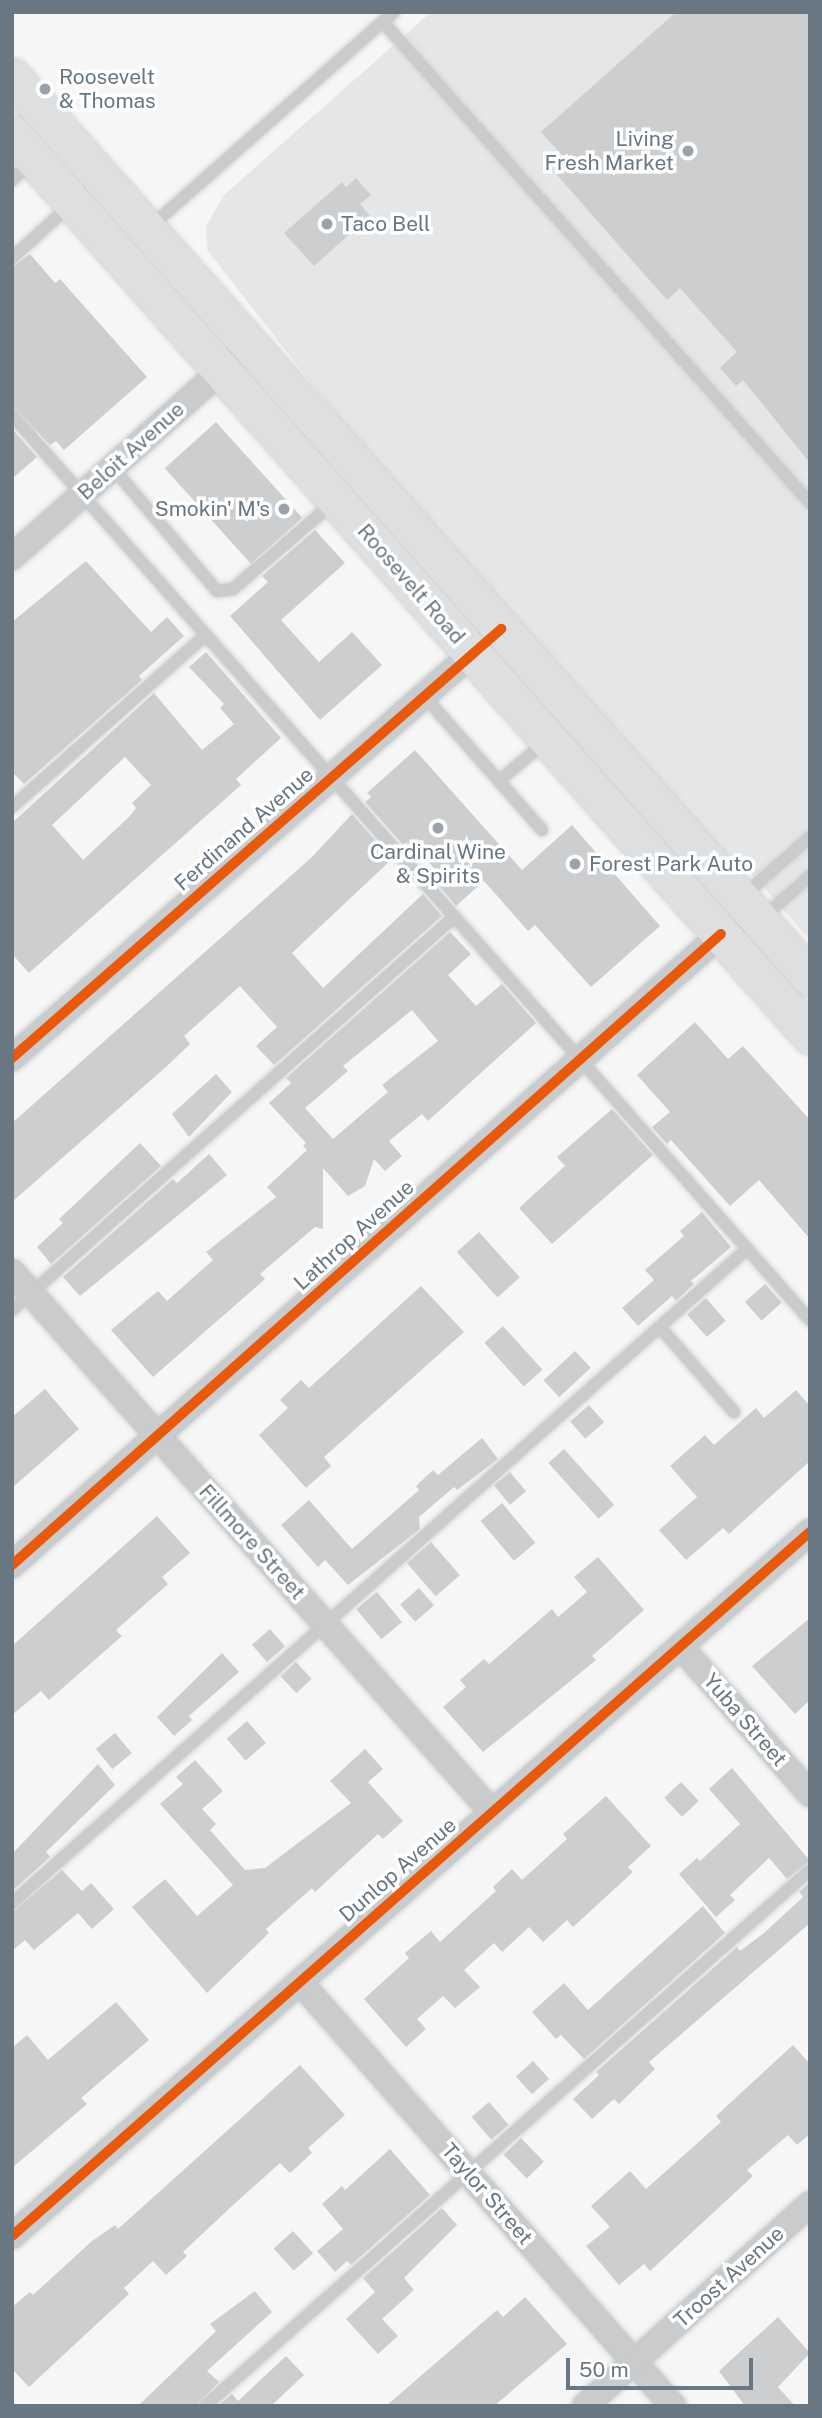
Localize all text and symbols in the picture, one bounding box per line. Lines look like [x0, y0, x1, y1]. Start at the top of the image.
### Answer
place label: Roosevelt & Thomas [59, 64, 156, 114]
marker: Roosevelt & Thomas [37, 81, 53, 97]
place label: Living Fresh Market [545, 126, 674, 176]
marker: Living Fresh Market [680, 143, 696, 159]
place label: Taco Bell [341, 211, 431, 237]
marker: Taco Bell [319, 216, 335, 232]
street label: Beloit Avenue [73, 397, 189, 505]
place label: Smokin' M's [155, 496, 270, 522]
marker: Smokin' M's [276, 501, 292, 517]
street label: Roosevelt Road [352, 519, 470, 649]
street label: Ferdinand Avenue [169, 762, 319, 896]
marker: Cardinal Wine & Spirits [430, 820, 446, 836]
place label: Cardinal Wine & Spirits [370, 839, 506, 889]
place label: Forest Park Auto [589, 851, 753, 877]
marker: Forest Park Auto [567, 856, 583, 872]
street label: Lathrop Avenue [289, 1174, 419, 1296]
street label: Fillmore Street [194, 1479, 310, 1605]
street label: Yuba Street [698, 1669, 792, 1771]
street label: Dunlop Avenue [334, 1812, 462, 1928]
street label: Taylor Street [436, 2138, 538, 2250]
street label: Troost Avenue [669, 2221, 789, 2333]
scale bar [570, 2344, 757, 2388]
text: 50 m [579, 2357, 629, 2382]

